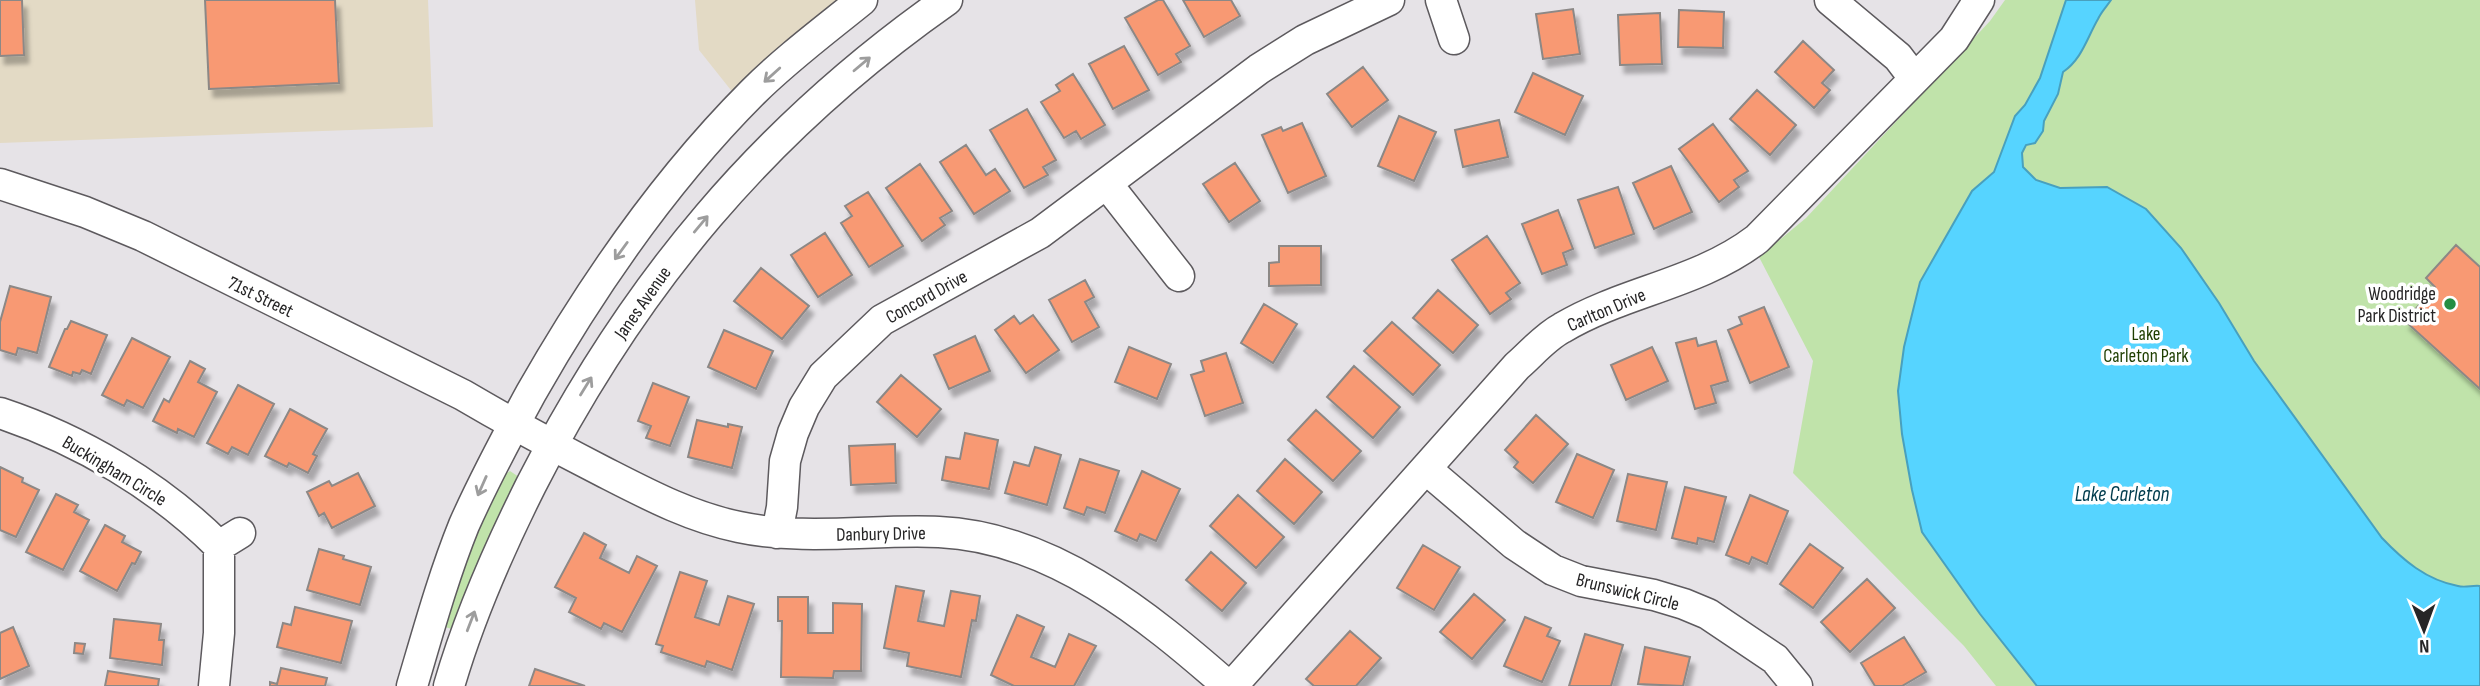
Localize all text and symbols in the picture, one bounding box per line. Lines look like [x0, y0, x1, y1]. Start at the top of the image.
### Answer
one-way arrow [852, 56, 870, 71]
one-way arrow [763, 67, 781, 83]
one-way arrow [693, 215, 709, 233]
one-way arrow [614, 241, 628, 260]
street label: Janes Avenue [609, 262, 677, 344]
street label: Concord Drive [882, 265, 972, 329]
street label: 71st Street [224, 272, 297, 323]
place label: Woodridge Park District [2357, 283, 2436, 328]
street label: Carlton Drive [1564, 284, 1649, 337]
marker: Woodridge Park District [2442, 296, 2458, 312]
park label: Lake Carleton Park [2103, 323, 2189, 368]
one-way arrow [580, 377, 594, 397]
street label: Buckingham Circle [58, 431, 171, 511]
one-way arrow [475, 474, 488, 496]
water label: Lake Carleton [2075, 482, 2169, 507]
street label: Danbury Drive [836, 522, 926, 547]
street label: Brunswick Circle [1574, 569, 1682, 616]
north arrow [2389, 595, 2459, 665]
one-way arrow [466, 611, 478, 633]
text: N [2419, 634, 2430, 657]

